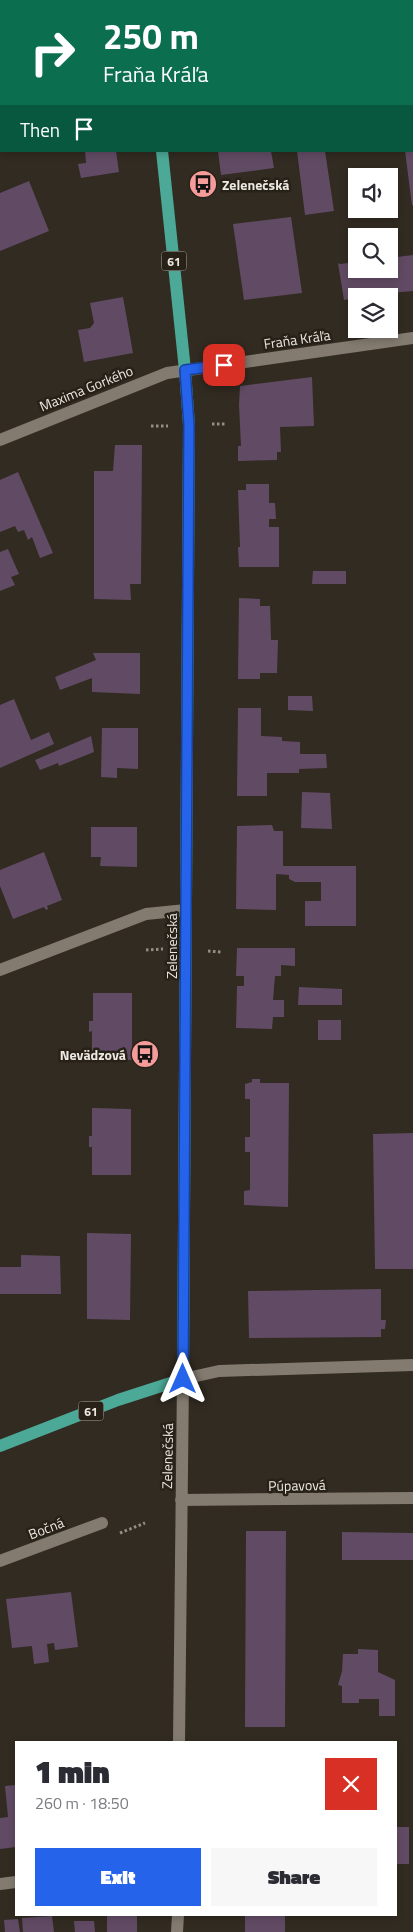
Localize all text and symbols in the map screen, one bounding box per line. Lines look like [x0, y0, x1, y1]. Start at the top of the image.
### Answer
text: 250 m [103, 9, 199, 63]
icon: right [20, 20, 85, 85]
text: Fraňa Kráľa [103, 57, 208, 91]
text: Then [20, 115, 60, 144]
icon: arrive [70, 115, 98, 143]
map controls [348, 168, 398, 338]
button: sound [348, 168, 398, 218]
bus stop icon: Zelenečská [188, 169, 218, 199]
place label: Zelenečská [222, 174, 290, 195]
button: search [348, 228, 398, 278]
road number: 61 [162, 252, 186, 270]
button: layers [348, 288, 398, 338]
street label: Fraňa Kráľa [262, 324, 332, 354]
pin [203, 344, 245, 386]
icon: arrive [210, 351, 238, 379]
street label: Maxima Gorkého [36, 360, 136, 416]
street label: Zelenečská [161, 913, 182, 979]
bus stop icon: Nevädzová [130, 1039, 160, 1069]
place label: Nevädzová [60, 1044, 126, 1065]
position arrow [156, 1352, 208, 1404]
road number: 61 [78, 1402, 104, 1420]
street label: Zelenečská [156, 1423, 178, 1489]
street label: Púpavová [268, 1474, 326, 1496]
street label: Bočná [25, 1512, 67, 1544]
text: 1 min [35, 1749, 110, 1795]
button: close [325, 1758, 377, 1810]
text: 260 m · 18:50 [35, 1791, 129, 1815]
button: Exit [35, 1848, 201, 1906]
button: Share [211, 1848, 377, 1906]

